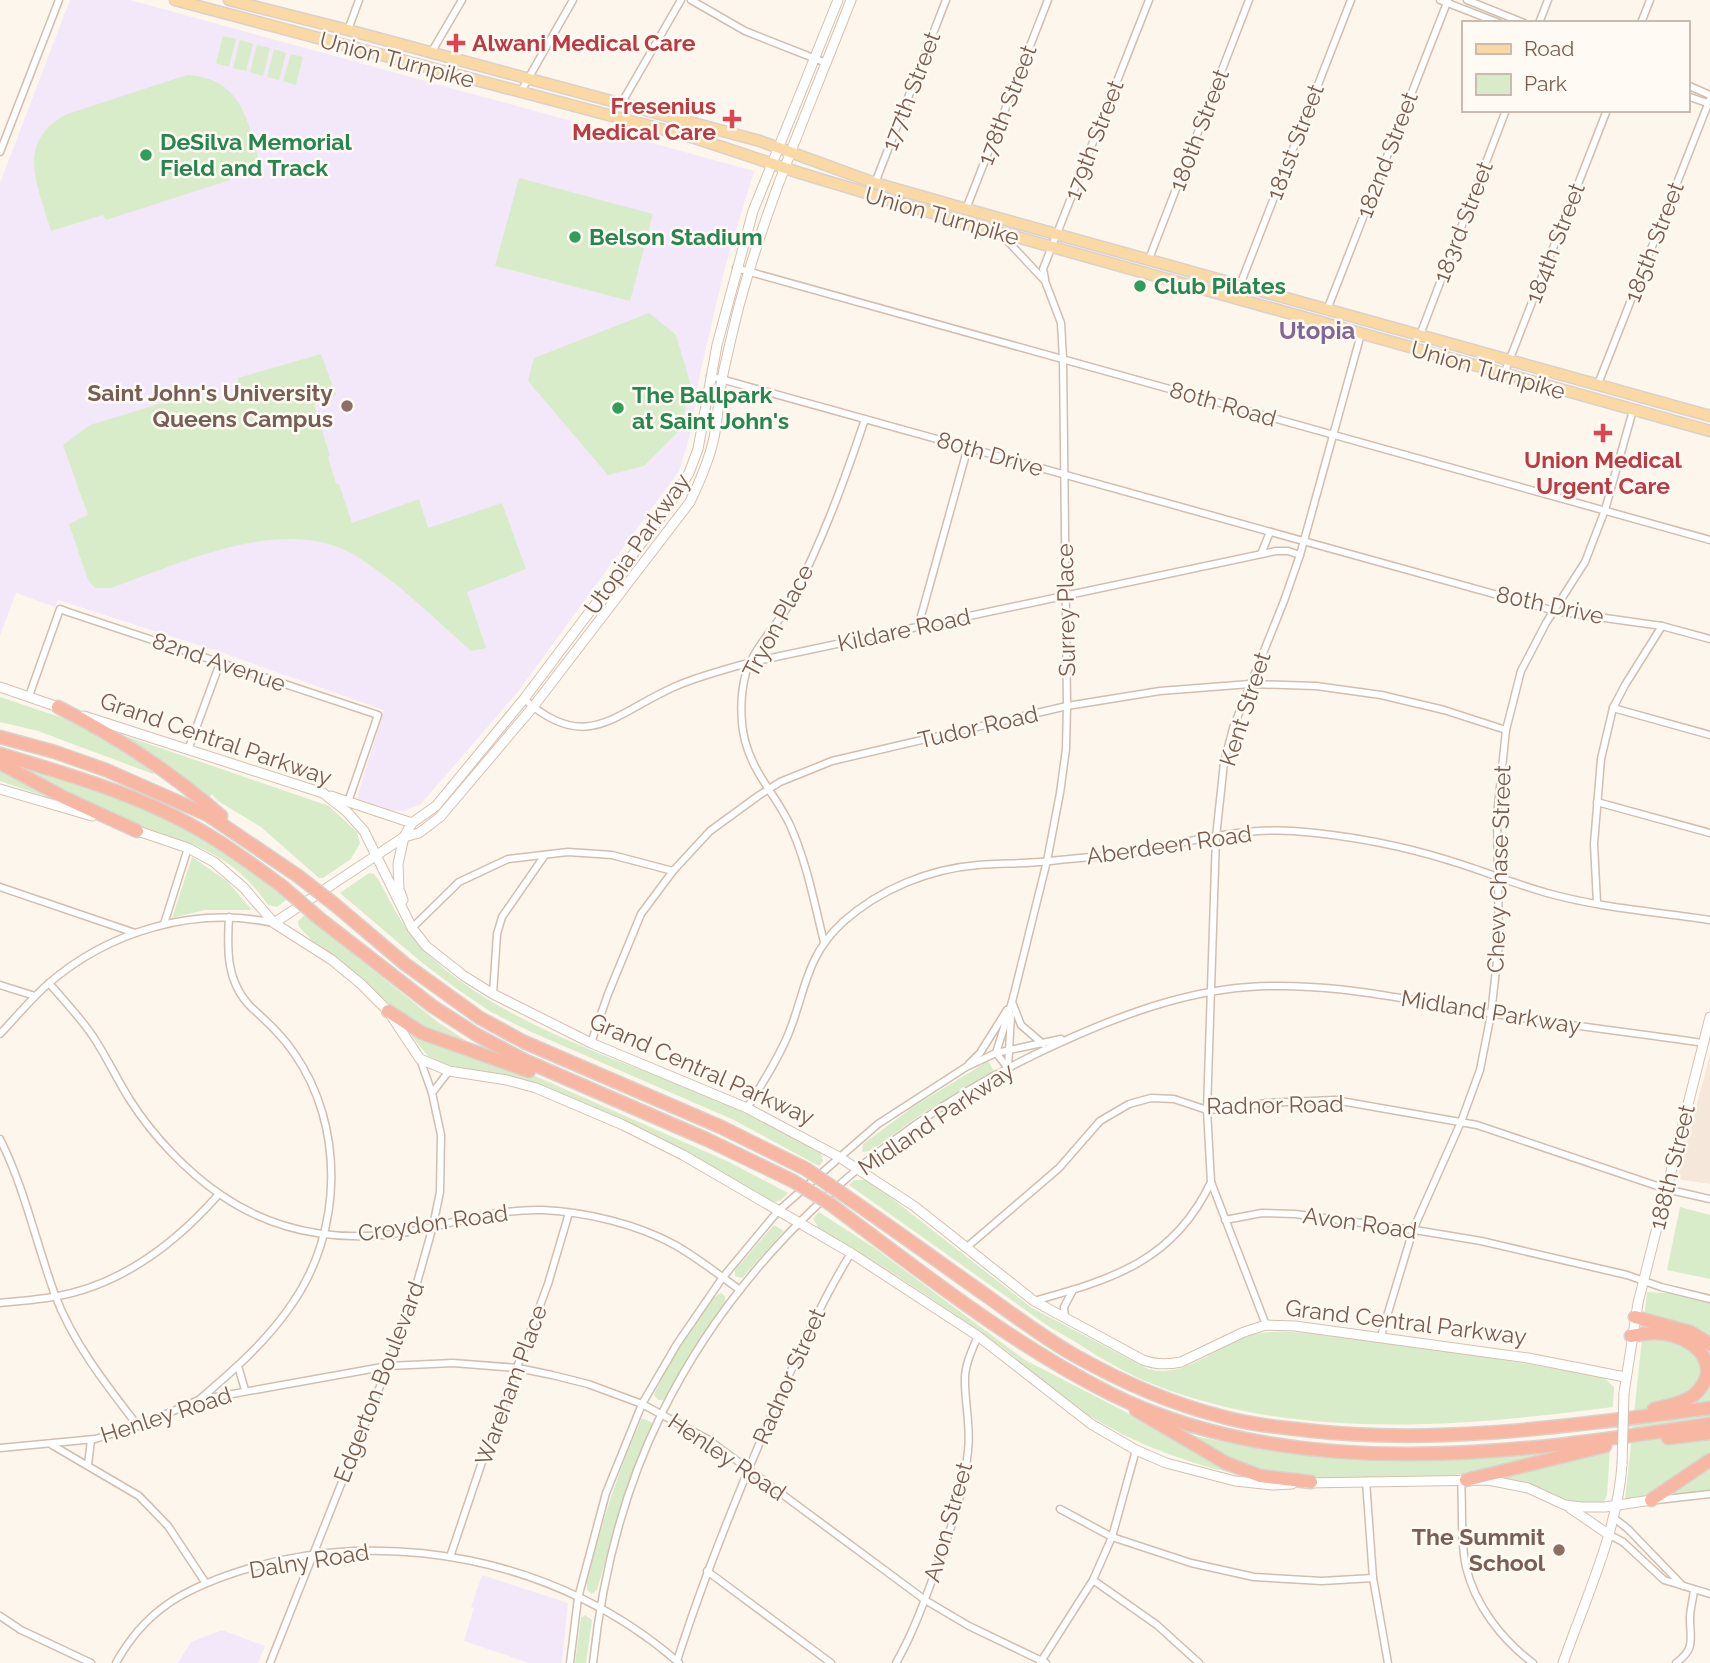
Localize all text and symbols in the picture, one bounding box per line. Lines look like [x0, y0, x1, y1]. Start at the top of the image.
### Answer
legend [1462, 21, 1689, 112]
street label: Union Turnpike [317, 26, 478, 93]
street label: 177th Street [876, 27, 946, 154]
place label: Alwani Medical Care [472, 29, 696, 56]
marker: Alwani Medical Care [446, 33, 466, 53]
text: Road [1524, 36, 1574, 61]
street label: 178th Street [971, 41, 1042, 169]
street label: 180th Street [1163, 65, 1234, 195]
text: Park [1524, 71, 1567, 96]
street label: 179th Street [1058, 76, 1129, 204]
street label: 181st Street [1260, 80, 1329, 204]
street label: 182nd Street [1350, 88, 1423, 222]
place label: Fresenius Medical Care [572, 92, 716, 145]
marker: Fresenius Medical Care [722, 109, 742, 129]
place label: DeSilva Memorial Field and Track [160, 128, 353, 181]
marker: DeSilva Memorial Field and Track [138, 147, 154, 163]
street label: 183rd Street [1427, 157, 1498, 286]
street label: 185th Street [1618, 178, 1689, 306]
street label: 184th Street [1519, 179, 1590, 307]
street label: Union Turnpike [862, 181, 1023, 250]
place label: Belson Stadium [589, 223, 763, 250]
marker: Belson Stadium [567, 229, 583, 245]
place label: Club Pilates [1154, 272, 1286, 299]
marker: Club Pilates [1132, 278, 1148, 294]
district label: Utopia [1279, 316, 1356, 345]
street label: Union Turnpike [1408, 335, 1569, 404]
street label: 80th Road [1167, 375, 1280, 432]
place label: Saint John's University Queens Campus [87, 379, 333, 432]
place label: The Ballpark at Saint John's [632, 381, 789, 434]
marker: Saint John's University Queens Campus [339, 398, 355, 414]
marker: The Ballpark at Saint John's [610, 400, 626, 416]
marker: Union Medical Urgent Care [1593, 423, 1613, 443]
street label: 80th Drive [934, 425, 1047, 482]
place label: Union Medical Urgent Care [1524, 446, 1683, 499]
street label: Utopia Parkway [578, 468, 695, 619]
street label: Surrey Place [1051, 543, 1080, 677]
street label: Tryon Place [736, 560, 819, 682]
street label: 80th Drive [1494, 580, 1607, 629]
street label: Kildare Road [835, 602, 973, 657]
street label: 82nd Avenue [149, 626, 289, 697]
street label: Kent Street [1213, 648, 1276, 769]
street label: Grand Central Parkway [97, 686, 335, 791]
street label: Tudor Road [915, 700, 1041, 753]
street label: Chevy Chase Street [1481, 764, 1516, 974]
street label: Aberdeen Road [1084, 820, 1253, 869]
street label: Midland Parkway [1399, 984, 1583, 1039]
street label: Grand Central Parkway [586, 1007, 819, 1130]
street label: Midland Parkway [853, 1057, 1019, 1181]
street label: Radnor Road [1206, 1090, 1344, 1119]
street label: 188th Street [1643, 1101, 1700, 1232]
street label: Croydon Road [356, 1199, 510, 1246]
street label: Avon Road [1301, 1201, 1419, 1244]
street label: Edgerton Boulevard [328, 1278, 429, 1486]
street label: Grand Central Parkway [1284, 1293, 1528, 1350]
street label: Wareham Place [469, 1301, 552, 1469]
street label: Radnor Street [747, 1303, 831, 1448]
street label: Henley Road [97, 1381, 235, 1448]
street label: Henley Road [663, 1407, 791, 1506]
street label: Avon Street [918, 1459, 978, 1585]
place label: The Summit School [1412, 1523, 1546, 1576]
street label: Dalny Road [247, 1538, 371, 1583]
marker: The Summit School [1551, 1542, 1567, 1558]

